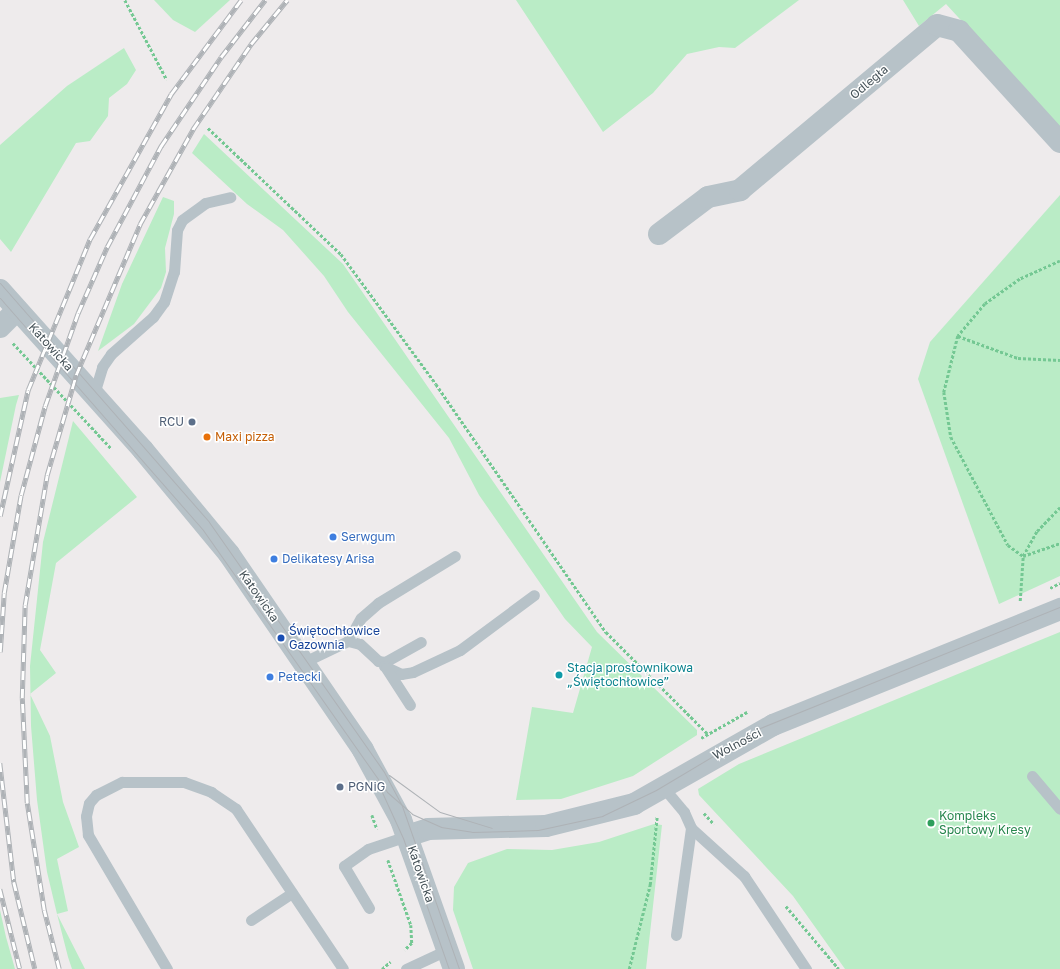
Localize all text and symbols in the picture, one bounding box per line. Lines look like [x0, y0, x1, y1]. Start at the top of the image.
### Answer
street label: Odległa [847, 62, 891, 102]
street label: Katowicka [26, 320, 76, 374]
place label: RCU [159, 415, 184, 429]
marker: RCU [187, 417, 197, 427]
place label: Maxi pizza [215, 430, 275, 444]
marker: Maxi pizza [202, 432, 212, 442]
place label: Serwgum [341, 530, 395, 544]
marker: Serwgum [328, 532, 338, 542]
place label: Delikatesy Arisa [282, 552, 375, 566]
marker: Delikatesy Arisa [269, 554, 279, 564]
street label: Katowicka [236, 567, 282, 625]
place label: Świętochłowice Gazownia [289, 624, 380, 652]
marker: Świętochłowice Gazownia [276, 633, 286, 643]
place label: Stacja prostownikowa „Świętochłowice” [567, 661, 693, 689]
place label: Petecki [278, 670, 321, 684]
marker: Stacja prostownikowa „Świętochłowice” [554, 670, 564, 680]
marker: Petecki [265, 672, 275, 682]
street label: Wolności [710, 725, 764, 763]
place label: PGNiG [348, 780, 385, 794]
marker: PGNiG [335, 782, 345, 792]
place label: Kompleks Sportowy Kresy [939, 809, 1031, 837]
marker: Kompleks Sportowy Kresy [926, 818, 936, 828]
street label: Katowicka [404, 843, 438, 905]

